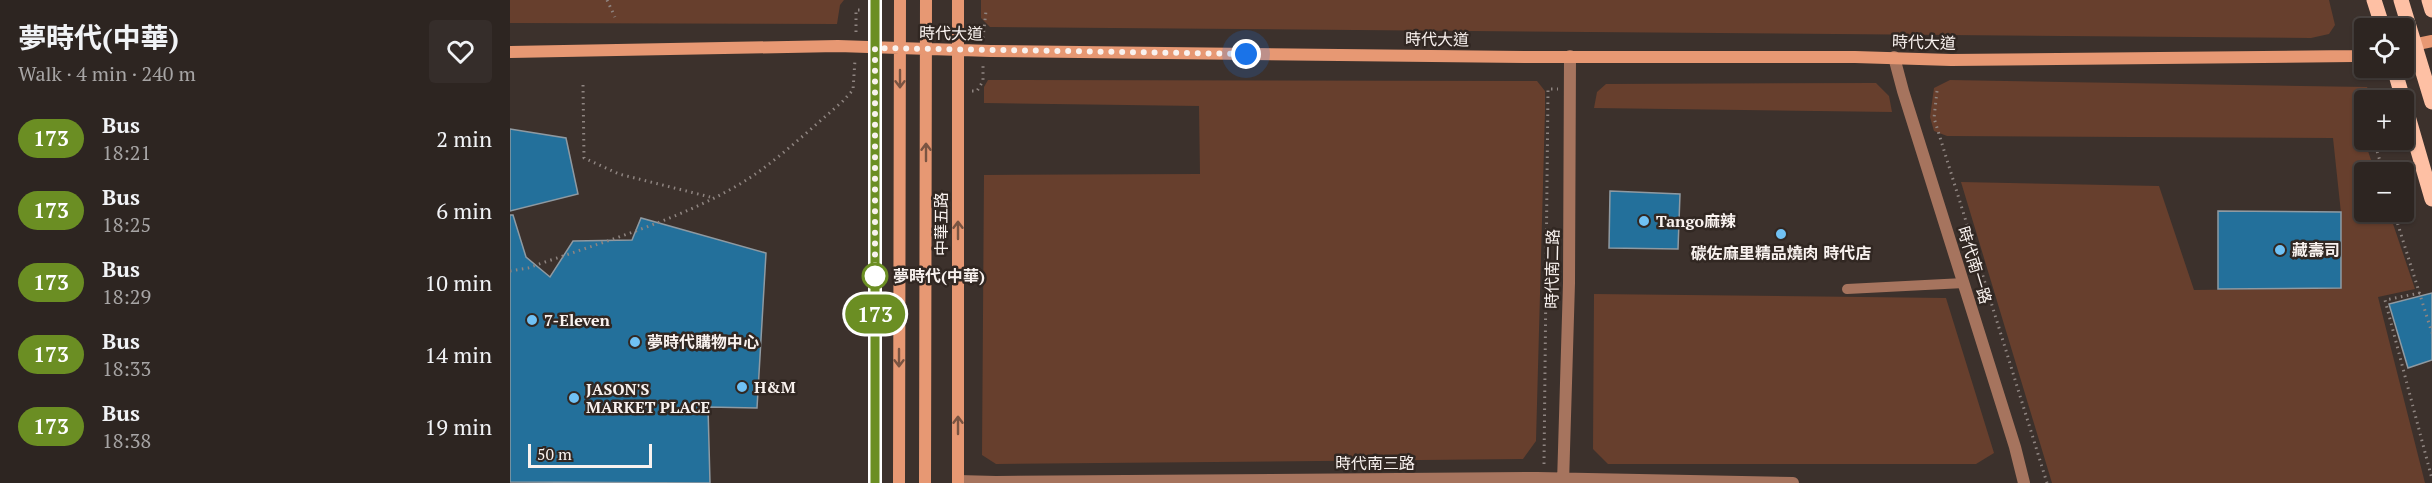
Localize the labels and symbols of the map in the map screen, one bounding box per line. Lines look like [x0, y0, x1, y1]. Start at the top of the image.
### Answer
street label: 時代大道 [919, 21, 983, 45]
street label: 時代大道 [1405, 27, 1469, 51]
street label: 時代大道 [1892, 30, 1956, 54]
your location [1231, 39, 1261, 69]
one-way arrow [894, 69, 906, 89]
one-way arrow [920, 142, 931, 162]
street label: 中華五路 [930, 192, 952, 256]
place label: Tango麻辣 [1656, 210, 1736, 232]
marker: Tango麻辣 [1637, 214, 1651, 228]
one-way arrow [952, 220, 964, 240]
street label: 時代南一路 [1953, 224, 1997, 306]
marker: 碳佐麻里精品燒肉 時代店 [1774, 227, 1788, 241]
street label: 時代南二路 [1540, 229, 1564, 309]
place label: 藏壽司 [2292, 239, 2340, 261]
place label: 碳佐麻里精品燒肉 時代店 [1691, 242, 1871, 264]
marker: 藏壽司 [2273, 243, 2287, 257]
marker: 夢時代(中華) [862, 263, 888, 289]
place label: 夢時代(中華) [893, 265, 985, 287]
line badge: 173 [840, 294, 910, 334]
place label: 7-Eleven [544, 309, 611, 331]
marker: 7-Eleven [525, 313, 539, 327]
place label: 夢時代購物中心 [647, 331, 759, 353]
marker: 夢時代購物中心 [628, 335, 642, 349]
one-way arrow [893, 348, 905, 368]
place label: H&M [754, 376, 796, 398]
place label: JASON'S MARKET PLACE [586, 378, 710, 418]
marker: H&M [735, 380, 749, 394]
marker: JASON'S MARKET PLACE [567, 391, 581, 405]
one-way arrow [952, 415, 964, 435]
scale bar [528, 441, 652, 468]
street label: 時代南三路 [1335, 452, 1415, 474]

